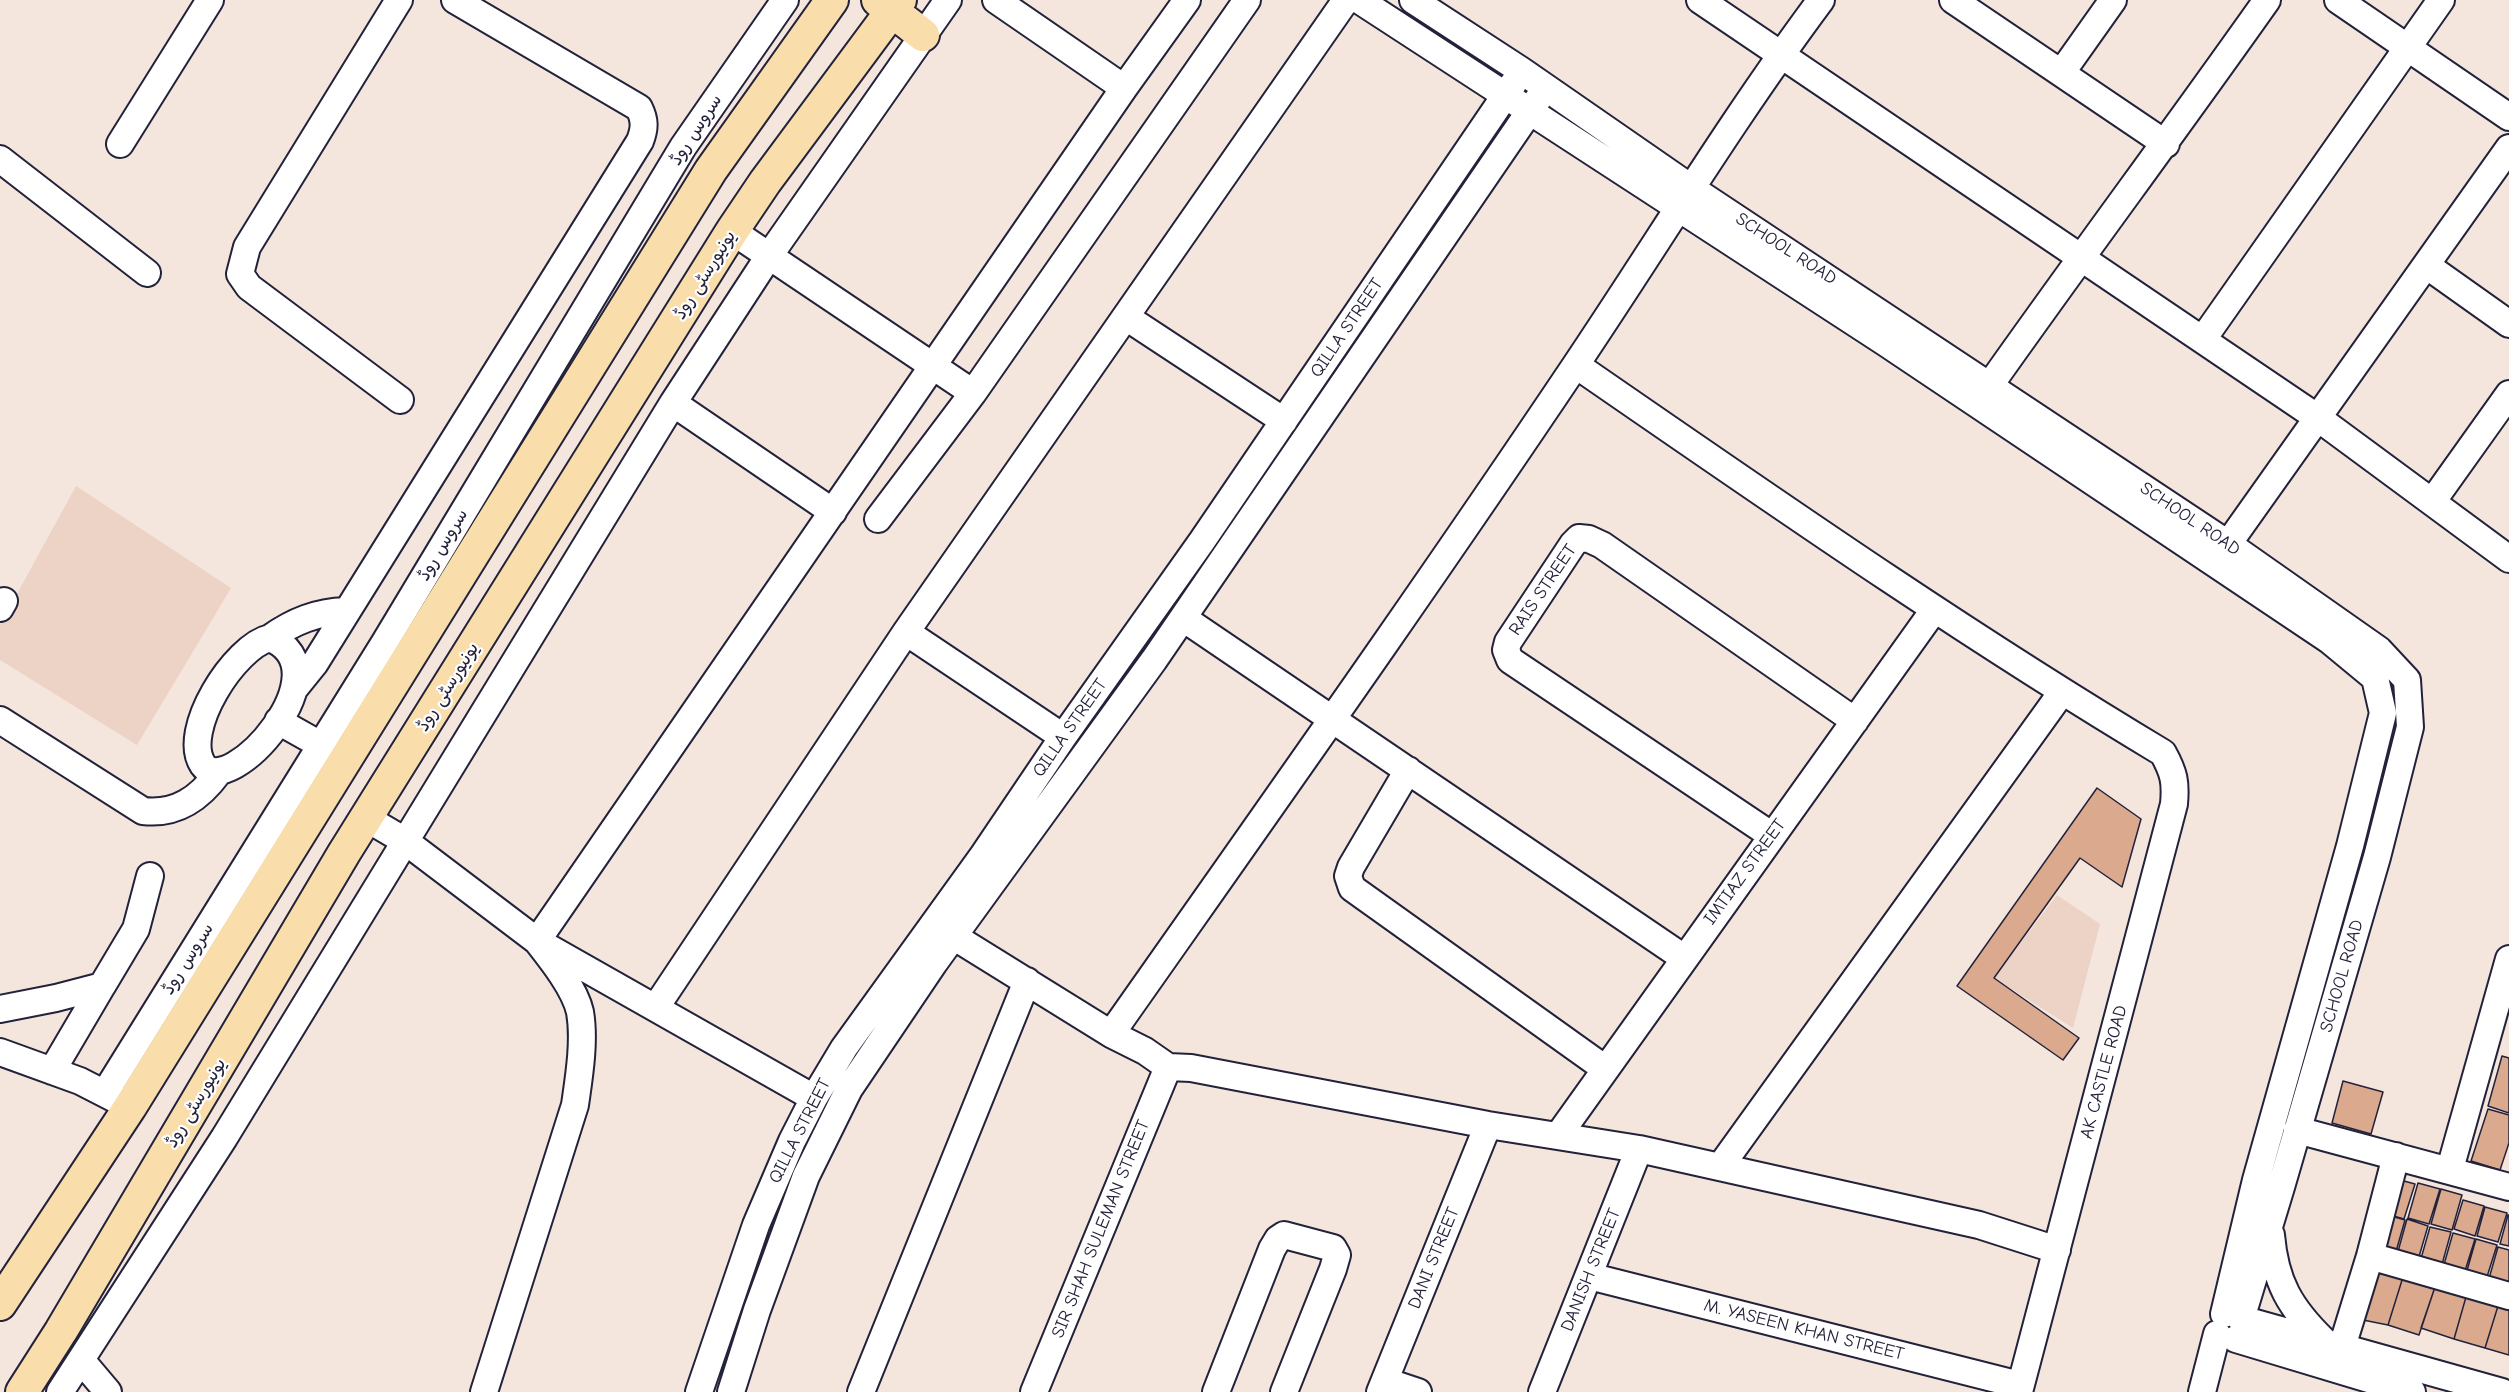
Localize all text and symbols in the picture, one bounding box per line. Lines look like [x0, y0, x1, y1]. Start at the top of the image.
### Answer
street label: سروس روڈ [665, 90, 727, 170]
street label: SCHOOL ROAD [1731, 208, 1841, 290]
street label: یونیورسٹی روڈ [669, 227, 741, 323]
street label: QILLA STREET [1306, 274, 1388, 382]
street label: SCHOOL ROAD [2136, 478, 2244, 560]
street label: سروس روڈ [413, 505, 473, 585]
street label: RAIS STREET [1505, 540, 1581, 640]
street label: یونیورسٹی روڈ [412, 639, 484, 735]
street label: QILLA STREET [1028, 675, 1112, 781]
street label: IMTIAZ STREET [1699, 815, 1791, 929]
street label: SCHOOL ROAD [2316, 917, 2368, 1035]
street label: سروس روڈ [158, 919, 218, 999]
street label: AK CASTLE ROAD [2076, 1003, 2132, 1141]
street label: یونیورسٹی روڈ [161, 1054, 231, 1152]
street label: QILLA STREET [764, 1075, 836, 1187]
street label: SIR SHAH SULEMAN STREET [1047, 1117, 1155, 1341]
street label: DANI STREET [1404, 1204, 1464, 1312]
street label: DANISH STREET [1556, 1205, 1626, 1335]
street label: M. YASEEN KHAN STREET [1702, 1295, 1906, 1365]

